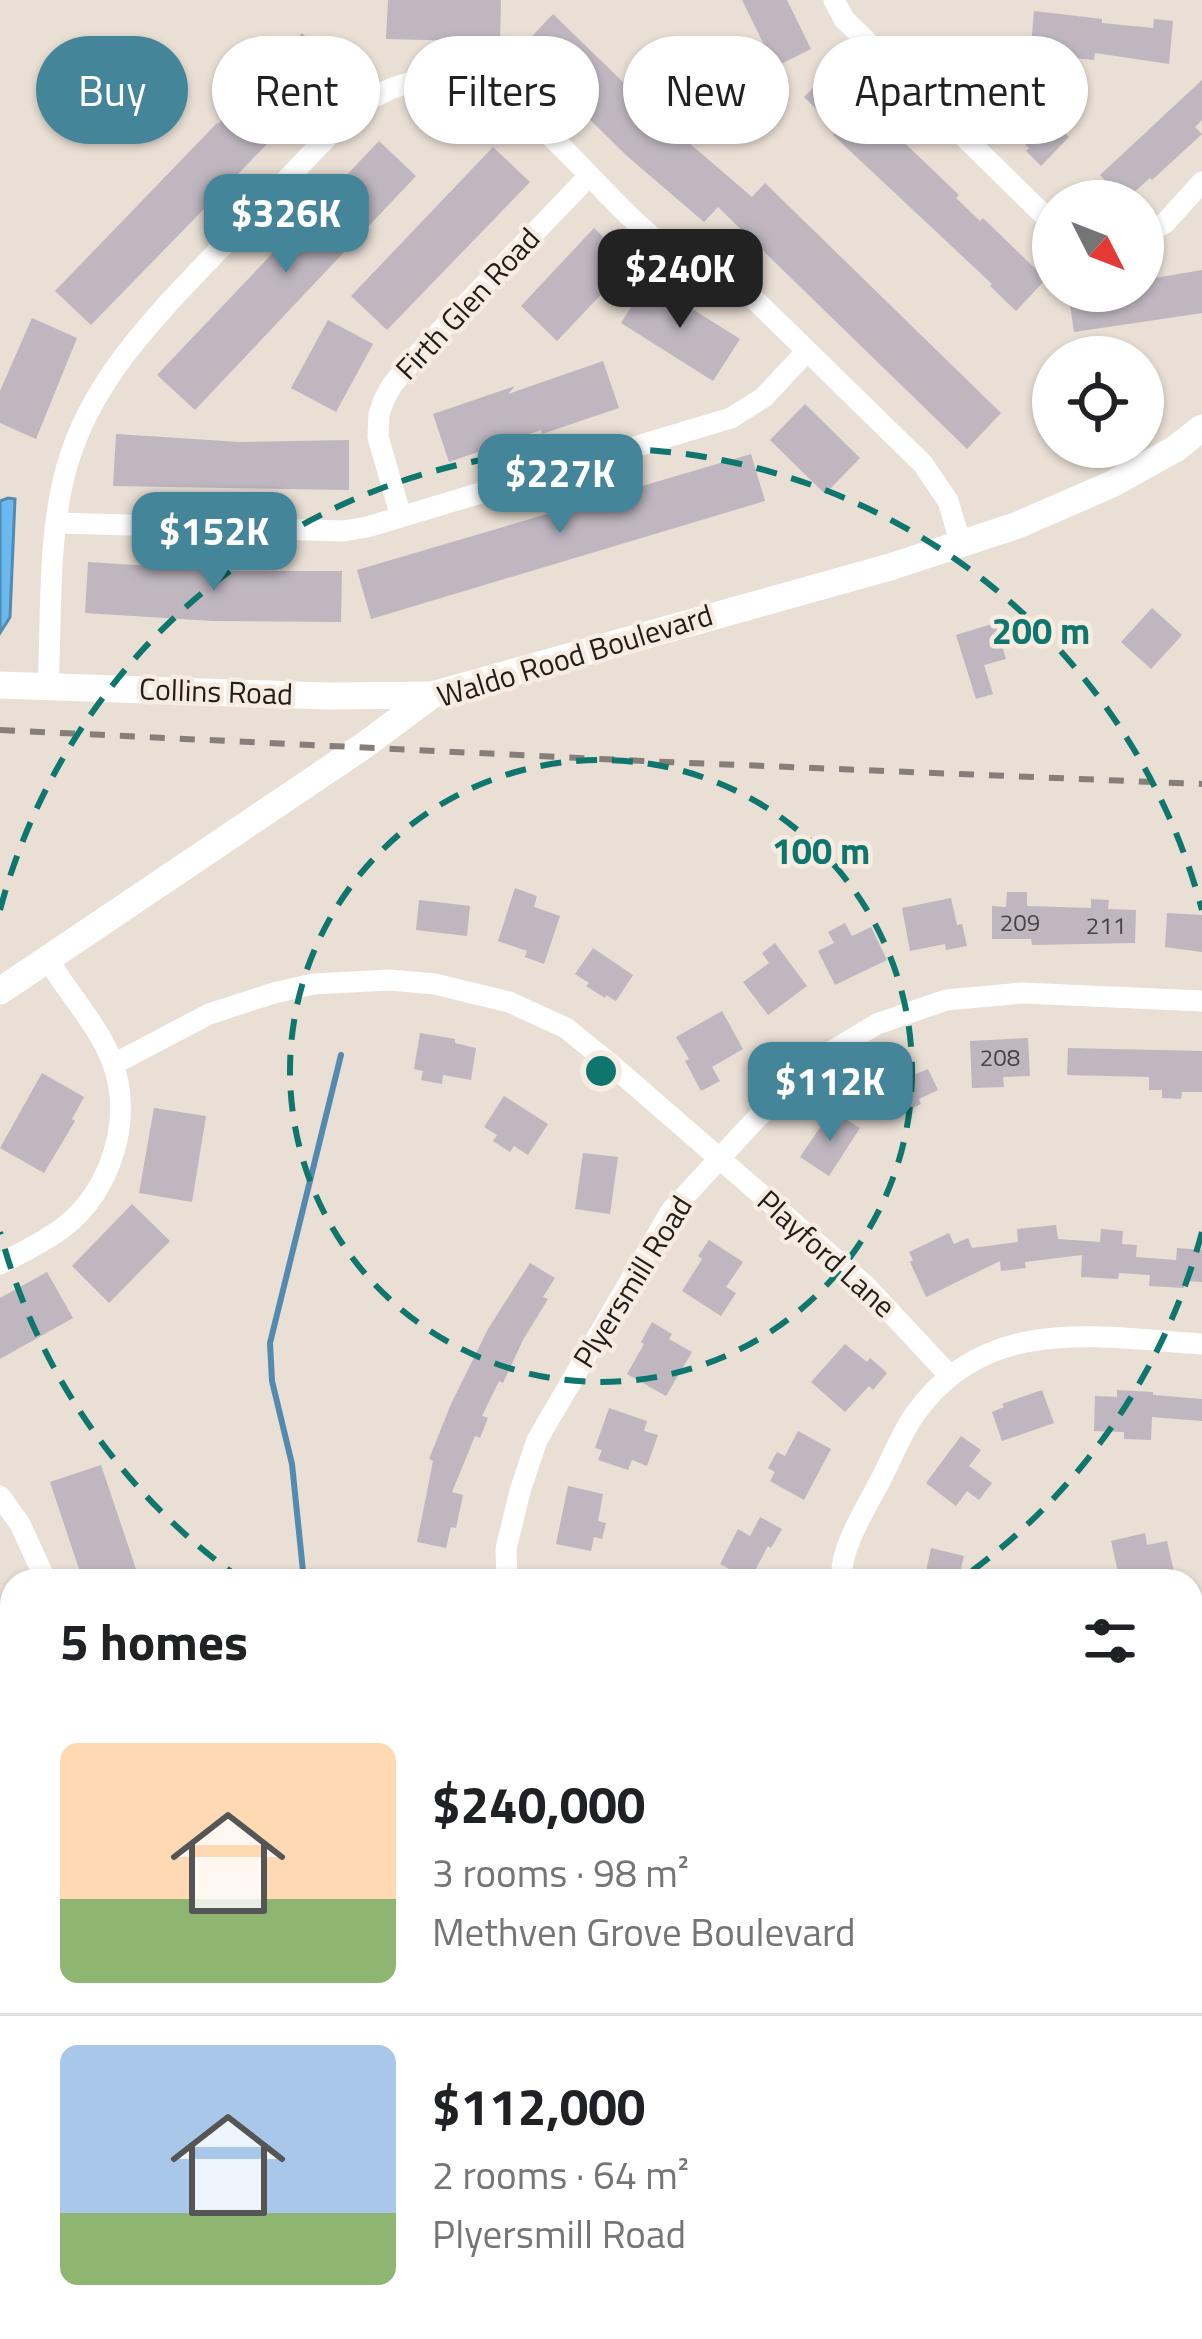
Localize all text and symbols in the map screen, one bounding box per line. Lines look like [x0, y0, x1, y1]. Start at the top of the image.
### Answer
chip: Buy [36, 36, 188, 144]
chip: Rent [212, 36, 380, 144]
chip: Filters [404, 36, 599, 144]
chip: New [623, 36, 789, 144]
chip: Apartment [813, 36, 1088, 144]
pin: $326K [202, 174, 370, 276]
north arrow [1032, 180, 1164, 312]
map controls [1032, 180, 1164, 468]
text: $326K [231, 183, 341, 242]
street label: Firth Glen Road [384, 217, 550, 390]
pin: $240K [596, 229, 764, 331]
text: $240K [625, 238, 735, 297]
button: locate [1032, 336, 1164, 468]
pin: $227K [476, 434, 644, 536]
text: $227K [505, 443, 615, 502]
pin: $152K [130, 492, 298, 594]
text: $152K [159, 501, 269, 560]
street label: Waldo Rood Boulevard [431, 591, 718, 719]
text: 200 m [992, 603, 1090, 658]
street label: Collins Road [138, 665, 294, 717]
text: 100 m [772, 823, 870, 878]
house number: 209 [1000, 904, 1040, 940]
house number: 211 [1086, 907, 1126, 943]
house number: 208 [980, 1039, 1020, 1075]
pin: $112K [746, 1042, 914, 1144]
centre of rings [580, 1050, 622, 1092]
text: $112K [775, 1051, 885, 1110]
street label: Playford Lane [747, 1178, 906, 1328]
street label: Plyersmill Road [561, 1186, 703, 1377]
text: 5 homes [60, 1602, 248, 1680]
icon: filters [1077, 1608, 1143, 1674]
text: $240,000 [432, 1765, 645, 1843]
icon: home [156, 1791, 300, 1935]
text: 3 rooms · 98 m² [432, 1843, 689, 1902]
text: Methven Grove Boulevard [432, 1902, 856, 1961]
text: $112,000 [432, 2067, 645, 2145]
icon: home [156, 2093, 300, 2237]
text: 2 rooms · 64 m² [432, 2145, 689, 2204]
text: Plyersmill Road [432, 2204, 686, 2263]

